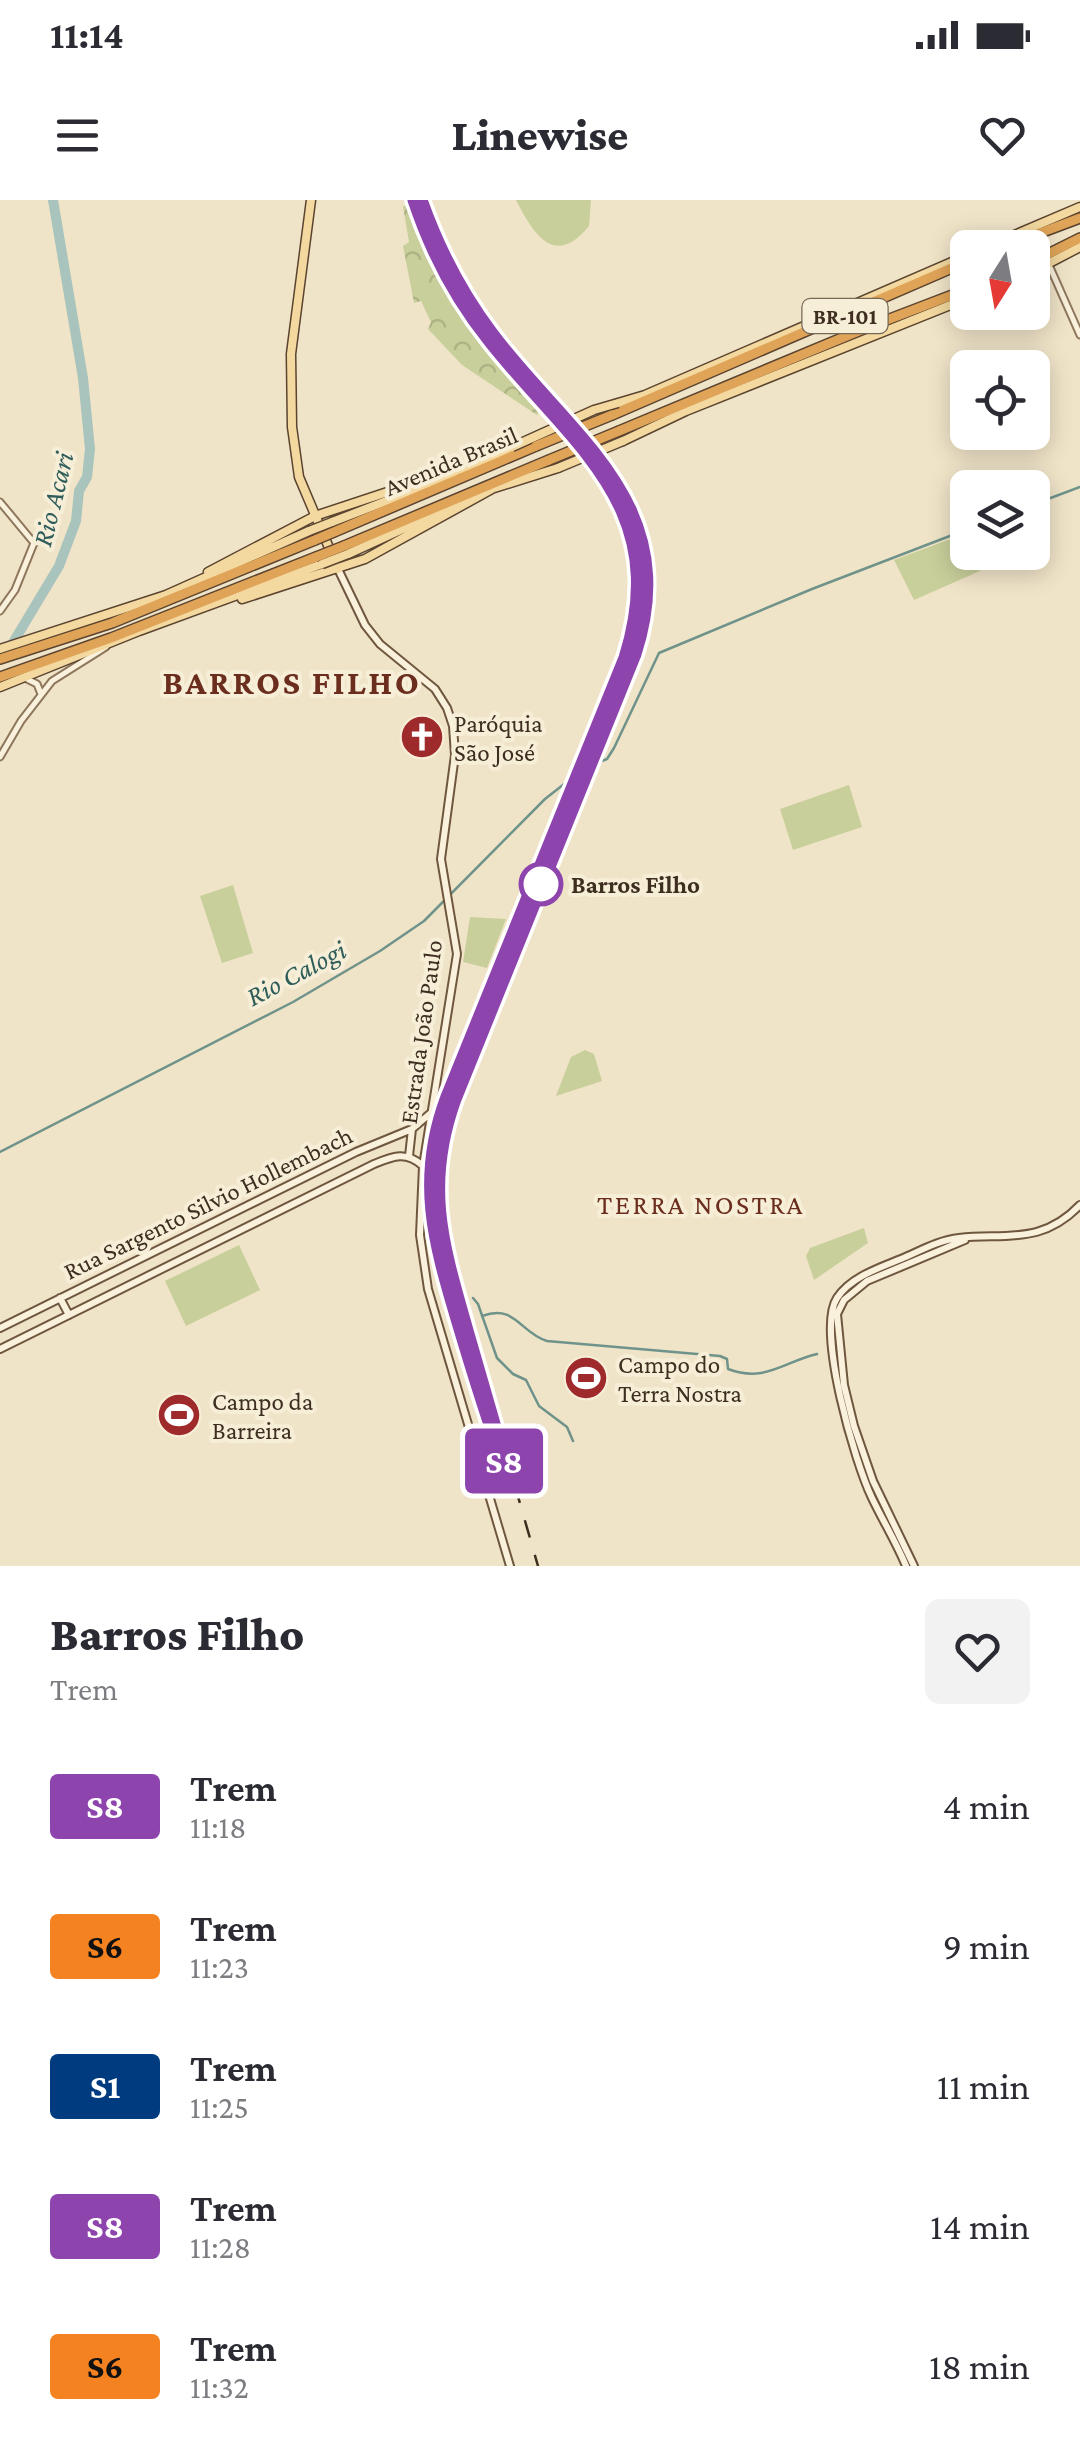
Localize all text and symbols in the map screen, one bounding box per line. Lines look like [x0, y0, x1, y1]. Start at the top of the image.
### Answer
text: 11:14 [50, 14, 124, 56]
icon: menu [50, 108, 105, 163]
icon: heart [975, 108, 1030, 163]
text: Linewise [452, 110, 628, 160]
north arrow [950, 230, 1050, 330]
map controls [950, 230, 1050, 570]
road number: BR-101 [802, 299, 888, 333]
button: locate [950, 350, 1050, 450]
street label: Avenida Brasil [380, 421, 522, 501]
water label: Rio Acari [26, 448, 80, 549]
button: layers [950, 470, 1050, 570]
district label: BARROS FILHO [163, 663, 421, 702]
place label: Paróquia São José [454, 710, 543, 767]
church icon: Paróquia São José [399, 714, 445, 760]
marker: Barros Filho [520, 863, 562, 905]
place label: Barros Filho [571, 871, 700, 898]
water label: Rio Calogi [241, 934, 352, 1012]
street label: Estrada João Paulo [395, 938, 448, 1126]
street label: Rua Sargento Silvio Hollembach [59, 1121, 357, 1286]
district label: TERRA NOSTRA [597, 1189, 805, 1220]
place label: Campo do Terra Nostra [618, 1351, 742, 1407]
sports icon: Campo do Terra Nostra [563, 1355, 609, 1401]
place label: Campo da Barreira [212, 1388, 314, 1444]
sports icon: Campo da Barreira [156, 1392, 202, 1438]
line badge: S8 [459, 1428, 549, 1494]
text: S8 [485, 1442, 523, 1481]
button: heart [925, 1599, 1030, 1704]
text: Barros Filho [50, 1607, 305, 1660]
text: Trem [50, 1671, 118, 1707]
text: Trem [190, 1767, 277, 1809]
text: 4 min [943, 1785, 1030, 1827]
text: S8 [86, 1787, 124, 1826]
text: 11:18 [190, 1809, 246, 1845]
text: Trem [190, 1907, 277, 1949]
text: 9 min [943, 1925, 1030, 1967]
text: S6 [87, 1927, 123, 1966]
text: 11:23 [190, 1949, 249, 1985]
text: Trem [190, 2047, 277, 2089]
text: 11 min [937, 2065, 1030, 2107]
text: S1 [90, 2067, 120, 2106]
text: 11:25 [190, 2089, 249, 2125]
text: Trem [190, 2187, 277, 2229]
text: 14 min [930, 2205, 1030, 2247]
text: S8 [86, 2207, 124, 2246]
text: 11:28 [190, 2229, 251, 2265]
text: Trem [190, 2327, 277, 2369]
text: 18 min [929, 2345, 1030, 2387]
text: S6 [87, 2347, 123, 2386]
text: 11:32 [190, 2369, 249, 2405]

